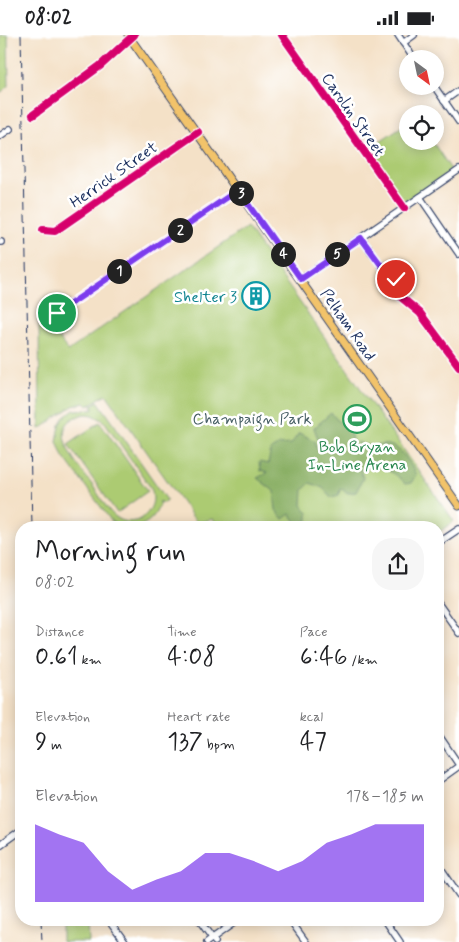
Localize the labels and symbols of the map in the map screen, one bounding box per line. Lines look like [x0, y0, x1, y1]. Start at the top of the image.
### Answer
north arrow [399, 50, 444, 95]
street label: Carolin Street [316, 69, 389, 161]
street label: Herrick Street [66, 137, 162, 213]
pin: 3 [228, 181, 254, 205]
pin: 2 [168, 217, 192, 243]
pin: 4 [270, 241, 296, 267]
pin: 5 [324, 241, 350, 267]
pin [375, 258, 417, 300]
pin: 1 [106, 259, 132, 283]
building icon: Shelter 3 [241, 281, 271, 311]
street label: Pelham Road [315, 285, 380, 365]
place label: Shelter 3 [174, 287, 237, 308]
pin [36, 292, 78, 334]
sports icon: Bob Bryan In-Line Arena [342, 404, 372, 434]
park label: Champaign Park [193, 409, 311, 431]
place label: Bob Bryan In-Line Arena [308, 437, 406, 476]

